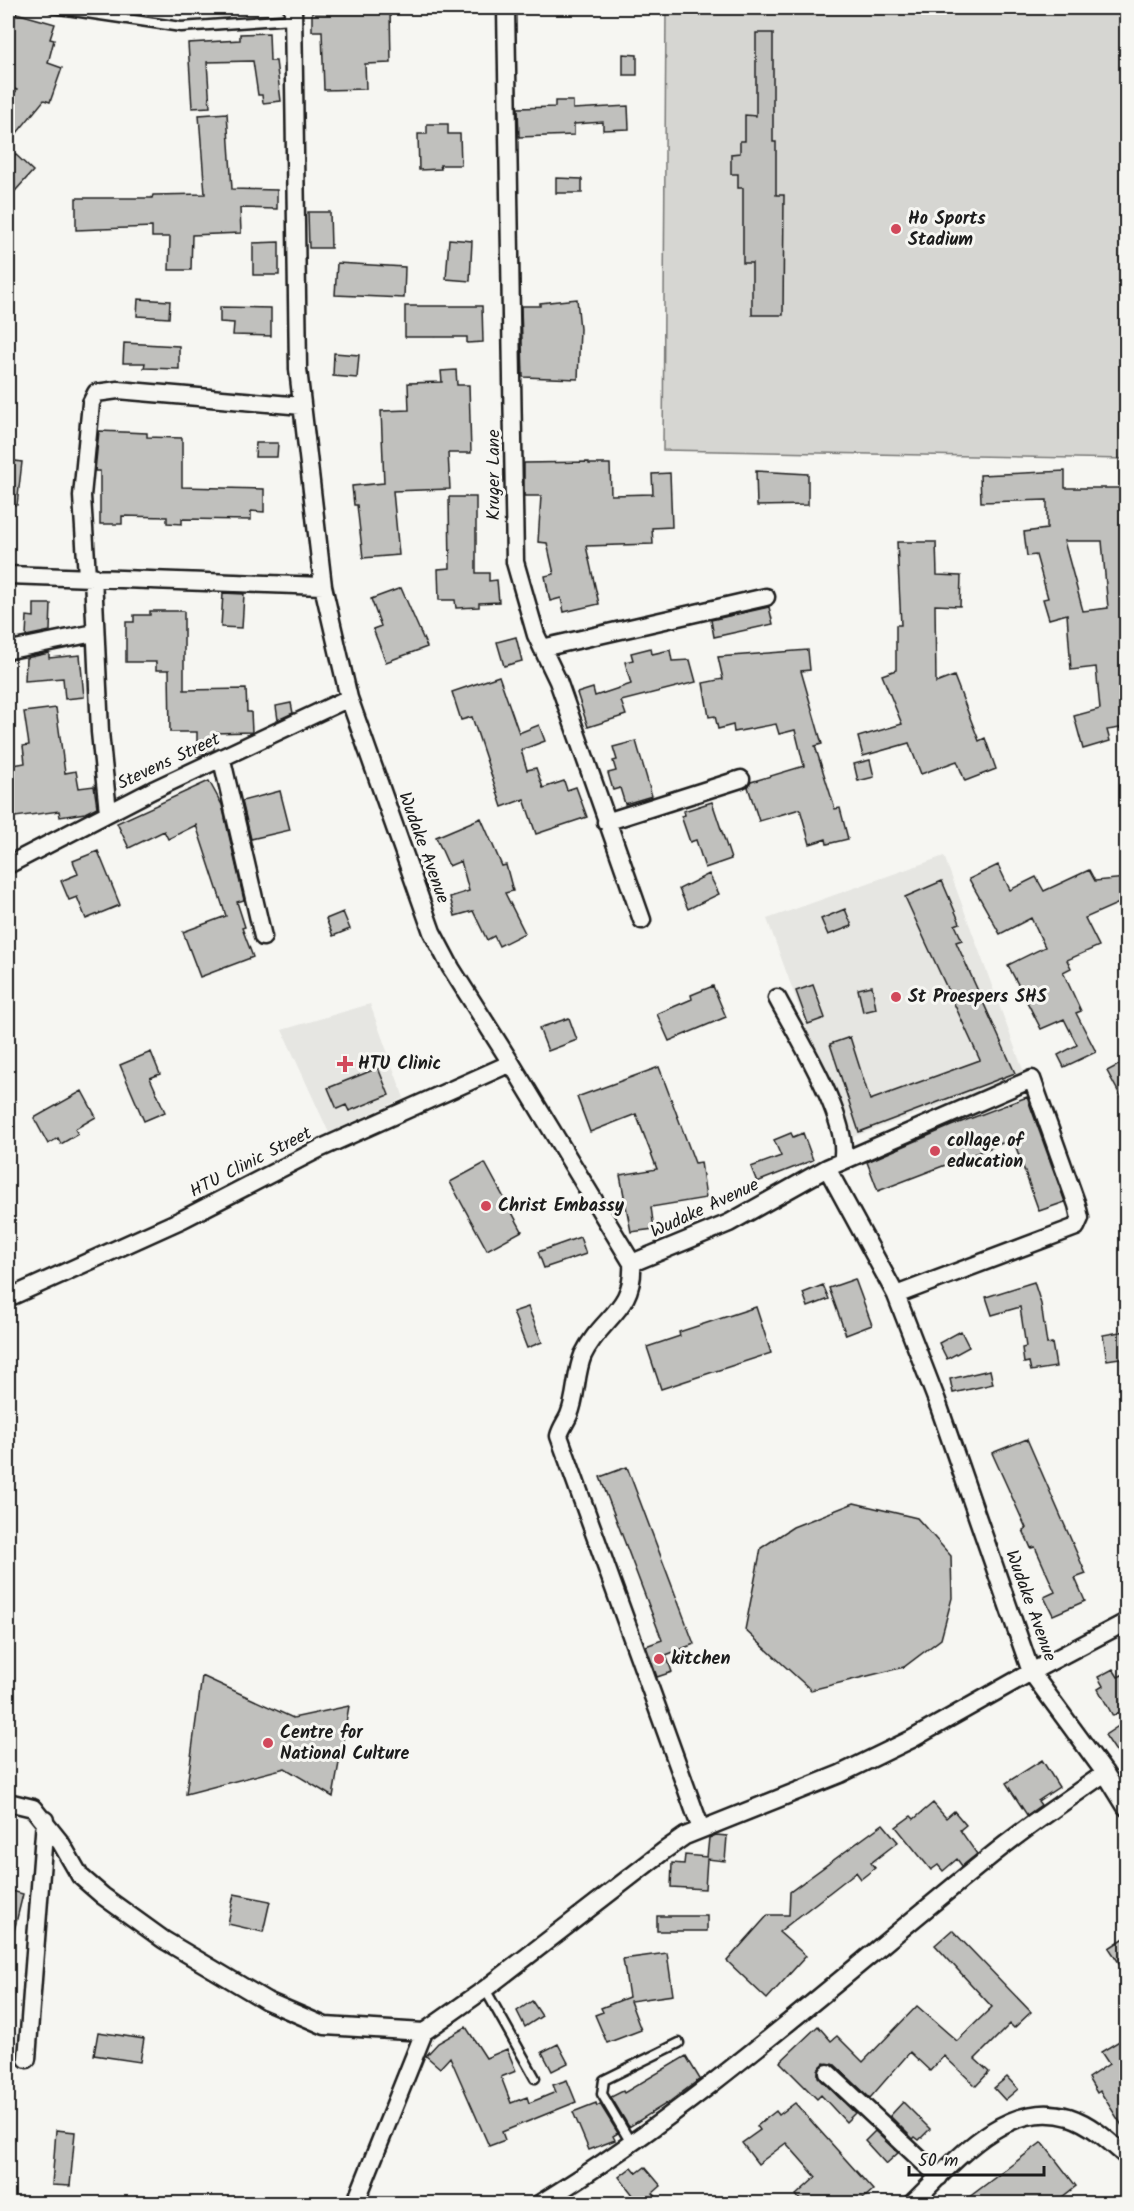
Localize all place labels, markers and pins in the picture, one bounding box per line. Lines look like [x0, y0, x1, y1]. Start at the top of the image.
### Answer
place label: Ho Sports Stadium [908, 205, 986, 255]
marker: Ho Sports Stadium [889, 222, 903, 236]
place label: St Proespers SHS [908, 983, 1047, 1012]
marker: St Proespers SHS [889, 990, 903, 1004]
place label: HTU Clinic [358, 1050, 441, 1079]
marker: HTU Clinic [336, 1055, 354, 1073]
place label: collage of education [947, 1127, 1025, 1177]
marker: collage of education [928, 1144, 942, 1158]
place label: Christ Embassy [498, 1192, 625, 1221]
marker: Christ Embassy [479, 1199, 493, 1213]
place label: kitchen [671, 1645, 730, 1674]
marker: kitchen [652, 1652, 666, 1666]
place label: Centre for National Culture [280, 1719, 409, 1769]
marker: Centre for National Culture [261, 1736, 275, 1750]

